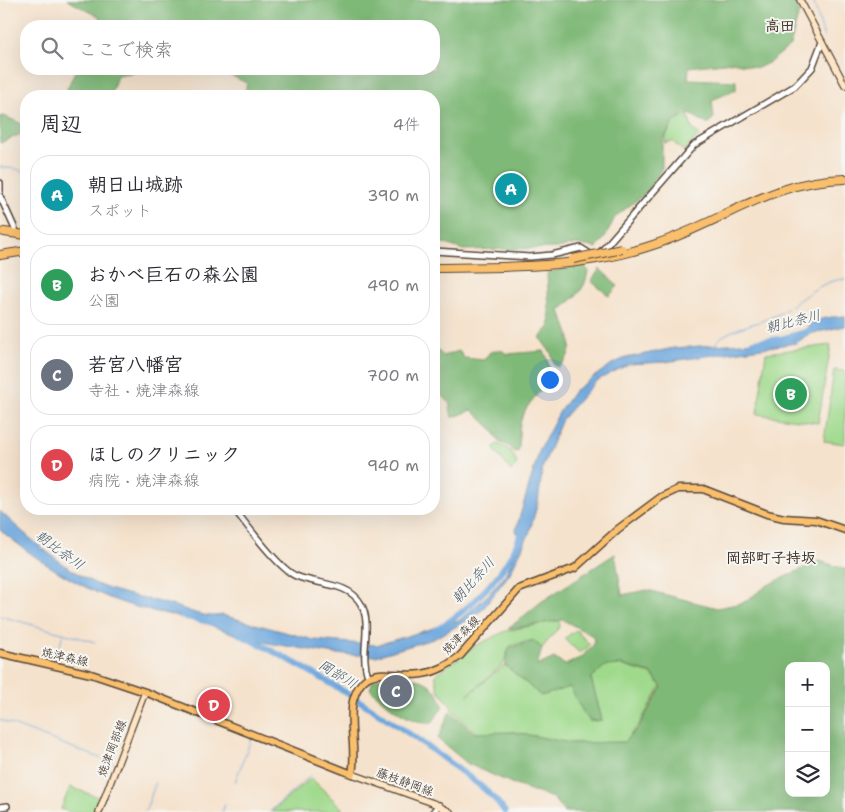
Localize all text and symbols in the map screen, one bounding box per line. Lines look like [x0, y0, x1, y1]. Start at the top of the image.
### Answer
district label: 高田 [765, 16, 795, 36]
search box [20, 20, 440, 75]
icon: search [38, 34, 66, 62]
text: ここで検索 [78, 37, 173, 62]
text: 周辺 [40, 110, 82, 138]
text: 4件 [393, 114, 420, 135]
pin: A [495, 170, 527, 208]
text: 朝日山城跡 [88, 172, 183, 197]
text: A [51, 185, 63, 206]
text: 390 m [367, 185, 419, 206]
text: スポット [88, 200, 152, 221]
text: おかべ巨石の森公園 [88, 262, 259, 287]
text: B [52, 275, 62, 296]
text: 490 m [367, 275, 419, 296]
text: 公園 [88, 290, 120, 311]
water label: 朝比奈川 [764, 305, 822, 337]
text: 若宮八幡宮 [88, 352, 183, 377]
text: C [52, 365, 62, 386]
text: 700 m [367, 365, 419, 386]
your location [537, 367, 563, 393]
pin: B [775, 375, 807, 413]
text: 寺社 · 焼津森線 [88, 380, 199, 401]
text: ほしのクリニック [88, 442, 240, 467]
text: D [51, 455, 63, 476]
text: 940 m [367, 455, 419, 476]
text: 病院 · 焼津森線 [88, 470, 199, 491]
water label: 朝比奈川 [32, 526, 88, 574]
district label: 岡部町子持坂 [726, 548, 816, 568]
water label: 朝比奈川 [448, 553, 498, 607]
street label: 焼津森線 [439, 612, 483, 658]
street label: 焼津森線 [40, 644, 90, 670]
water label: 岡部川 [315, 655, 361, 693]
map controls [785, 662, 830, 797]
button: + [785, 662, 830, 707]
pin: C [380, 672, 412, 710]
pin: D [198, 686, 230, 724]
button: − [785, 707, 830, 752]
street label: 焼津岡部線 [94, 717, 130, 779]
button: layers [785, 752, 830, 797]
street label: 藤枝静岡線 [374, 764, 436, 800]

